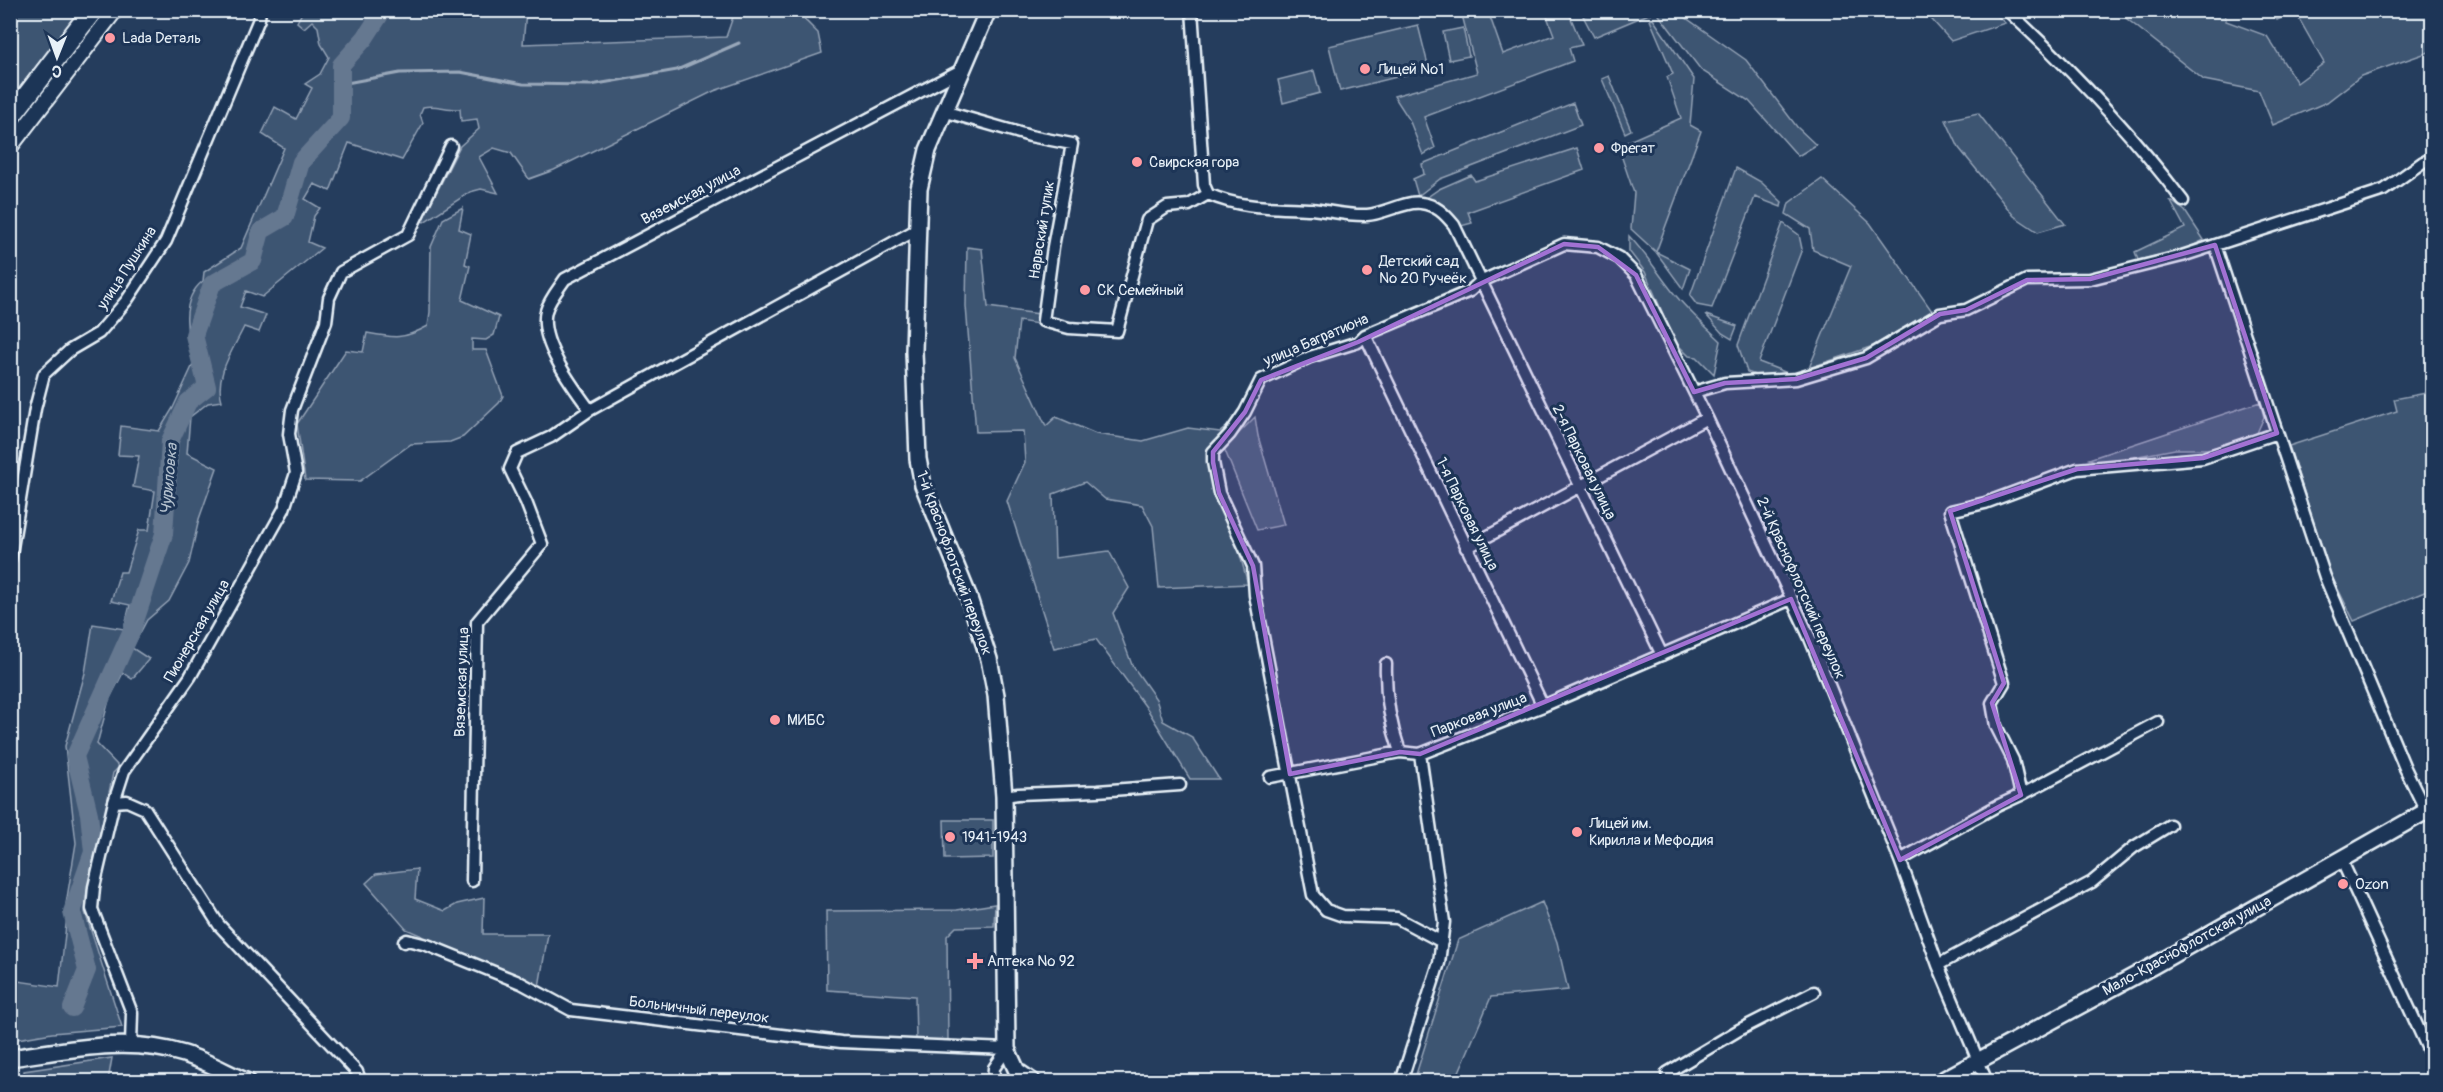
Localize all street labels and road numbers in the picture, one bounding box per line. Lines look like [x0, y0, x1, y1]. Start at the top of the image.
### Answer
street label: Вяземская улица [638, 161, 744, 229]
street label: Нарвский тупик [1025, 179, 1059, 281]
street label: улица Пушкина [92, 223, 161, 314]
street label: улица Багратиона [1260, 309, 1371, 371]
street label: 2-я Парковая улица [1548, 401, 1620, 523]
street label: 1-я Парковая улица [1431, 454, 1503, 574]
street label: 1-й Краснофлотский переулок [912, 468, 996, 658]
street label: 2-й Краснофлотский переулок [1752, 494, 1850, 682]
street label: Пионерская улица [160, 576, 234, 686]
street label: Вяземская улица [451, 627, 473, 737]
street label: Парковая улица [1429, 688, 1530, 742]
street label: Мало-Краснофлотская улица [2099, 892, 2275, 1000]
street label: Больничный переулок [628, 992, 770, 1028]

